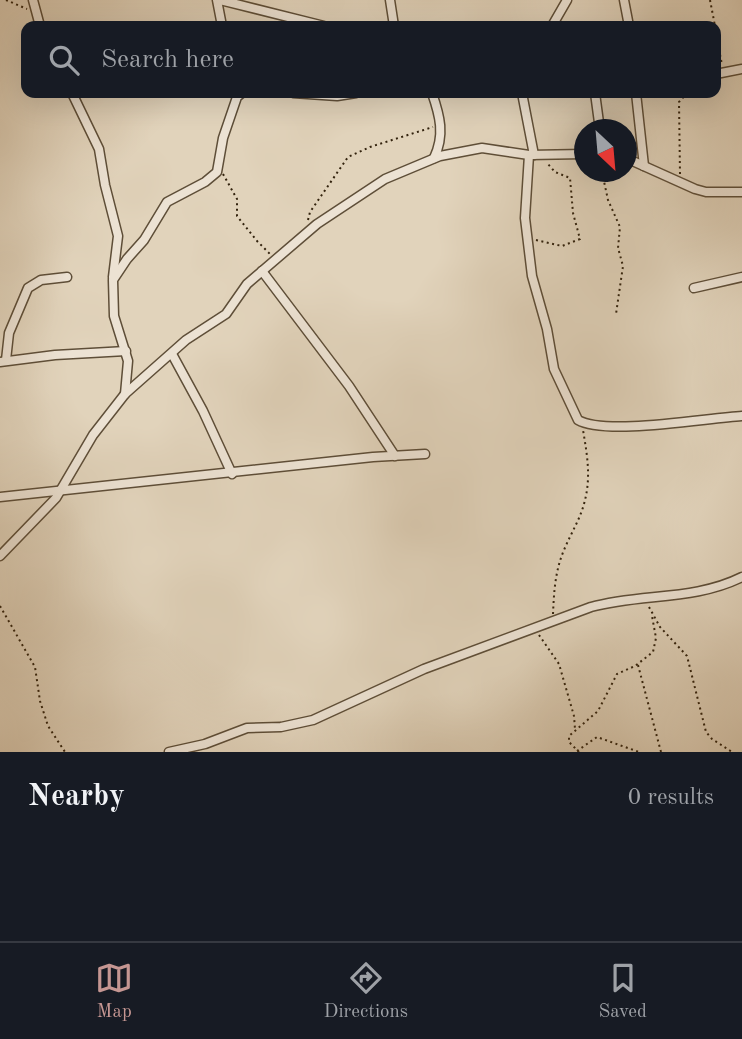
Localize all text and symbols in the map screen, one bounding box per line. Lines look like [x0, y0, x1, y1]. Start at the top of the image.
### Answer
search box [21, 21, 721, 98]
icon: search [45, 41, 83, 79]
text: Search here [101, 47, 234, 73]
north arrow [574, 119, 637, 182]
text: Nearby [28, 782, 125, 812]
text: 0 results [628, 786, 714, 809]
tab: Map [95, 959, 133, 1024]
tab: Directions [324, 959, 408, 1024]
tab: Saved [598, 959, 647, 1024]

